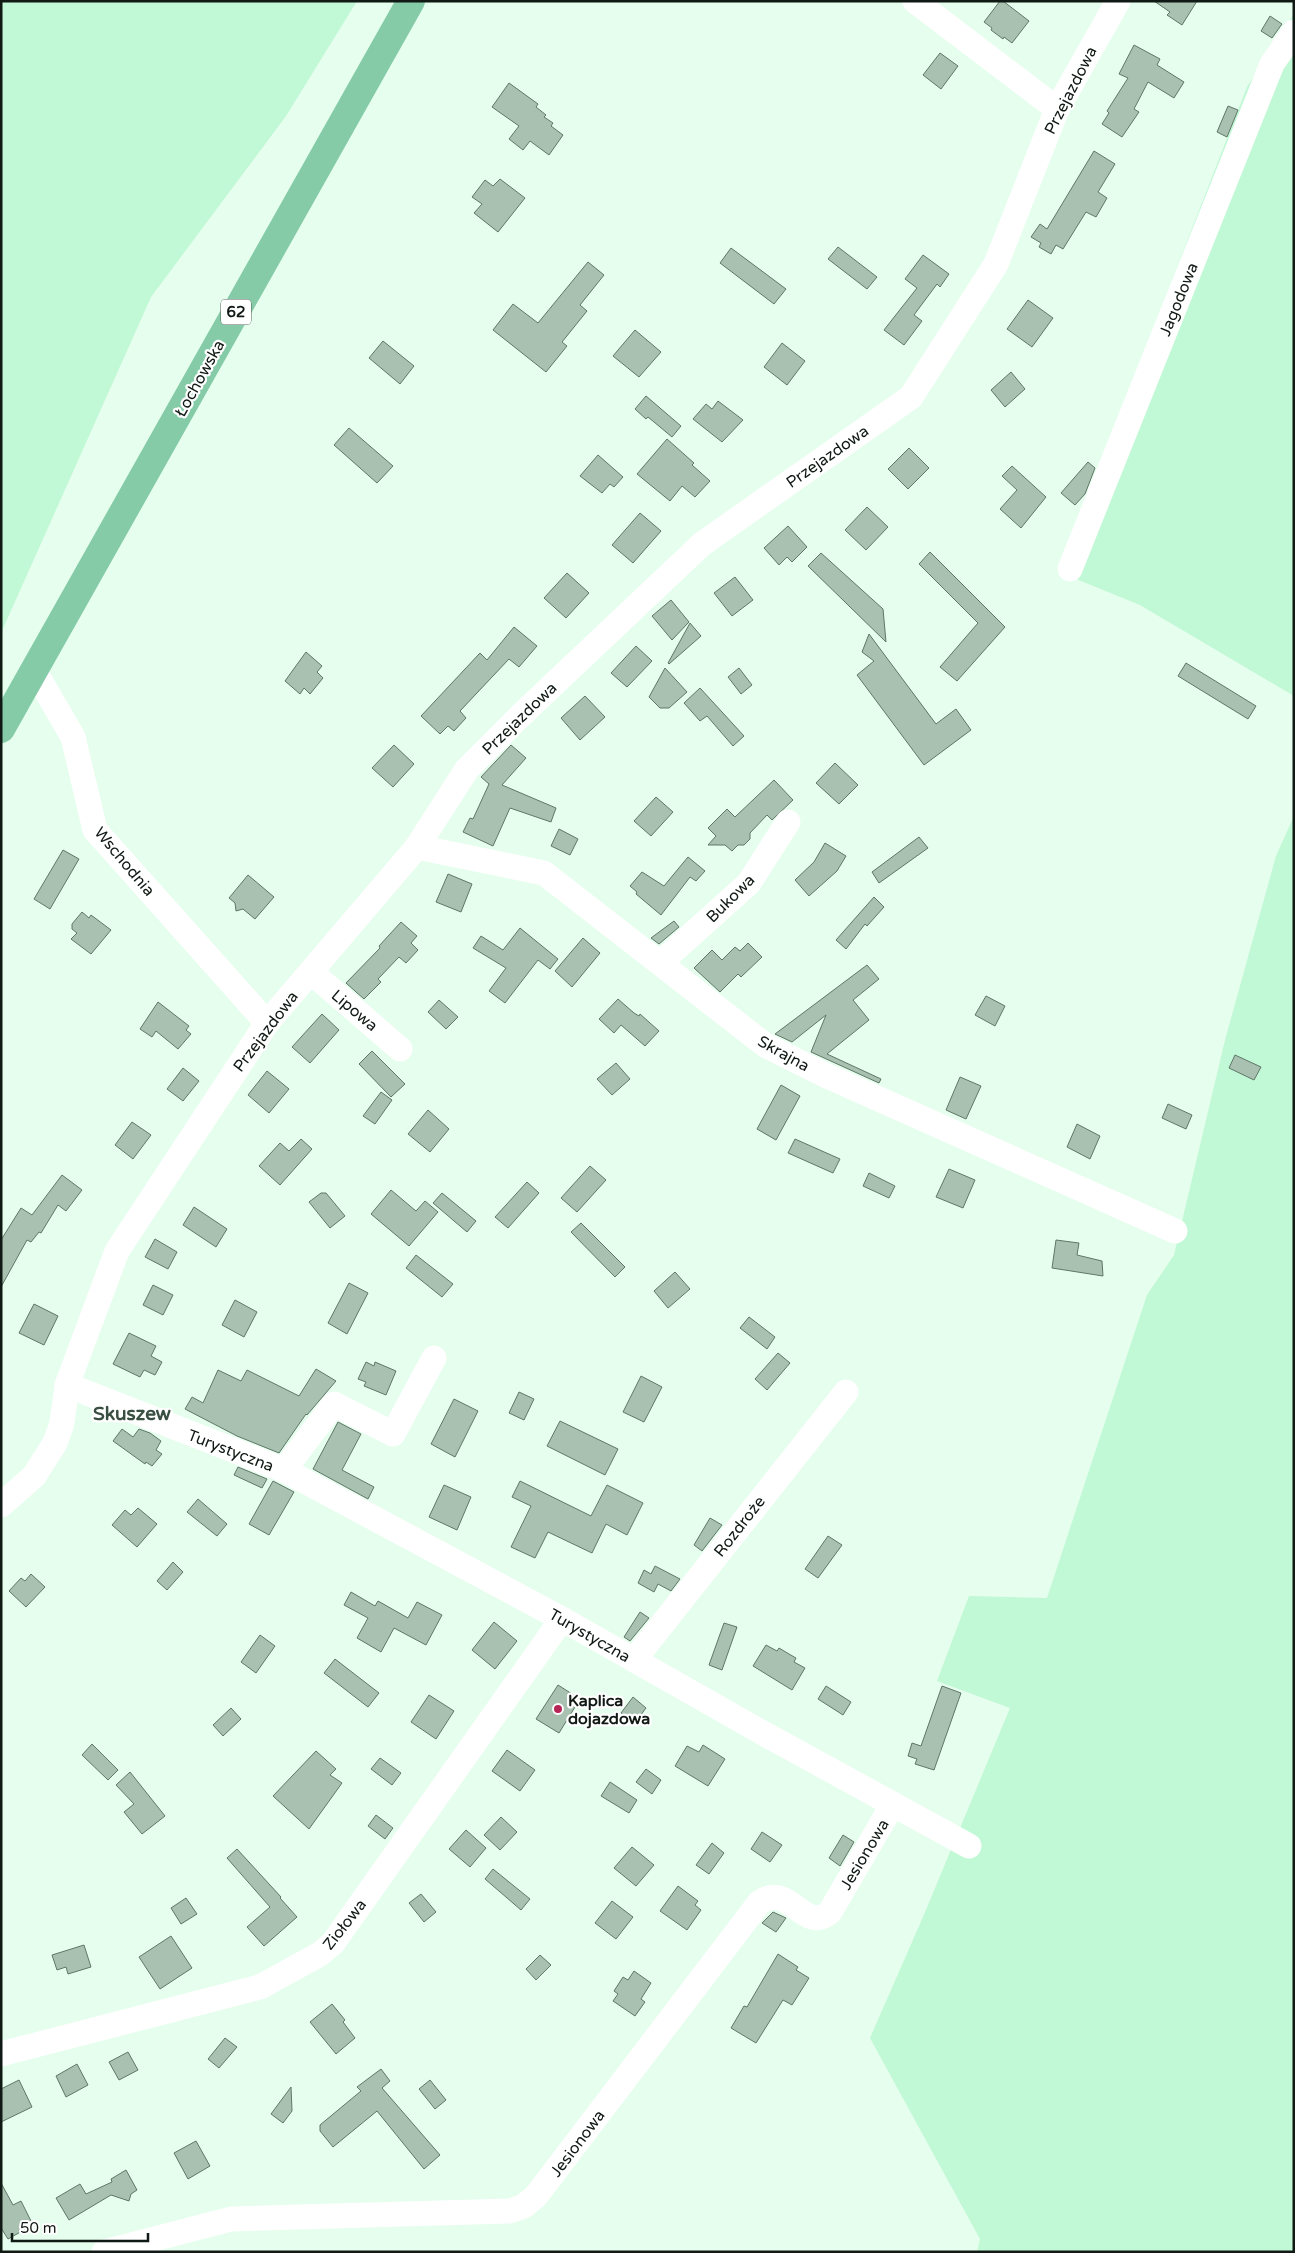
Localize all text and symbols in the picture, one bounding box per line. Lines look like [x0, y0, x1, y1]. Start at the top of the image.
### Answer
street label: Przejazdowa [1040, 43, 1102, 138]
street label: Jagodowa [1155, 260, 1203, 339]
road number: 62 [221, 300, 251, 324]
street label: Łochowska [171, 337, 229, 420]
street label: Przejazdowa [782, 421, 873, 493]
street label: Przejazdowa [478, 678, 561, 759]
street label: Wschodnia [90, 823, 159, 900]
street label: Bukowa [702, 870, 759, 927]
street label: Lipowa [327, 986, 382, 1036]
street label: Przejazdowa [229, 987, 303, 1076]
street label: Skrajna [754, 1031, 813, 1076]
district label: Skuszew [93, 1403, 171, 1425]
street label: Turystyczna [185, 1425, 277, 1477]
street label: Rozdroże [710, 1492, 770, 1561]
street label: Turystyczna [545, 1605, 634, 1667]
place label: Kaplica dojazdowa [568, 1691, 650, 1729]
marker: Kaplica dojazdowa [552, 1703, 564, 1715]
street label: Jesionowa [836, 1816, 894, 1893]
street label: Ziołowa [319, 1895, 371, 1954]
street label: Jesionowa [546, 2106, 610, 2181]
scale bar [12, 2210, 149, 2242]
text: 50 m [20, 2219, 57, 2237]

